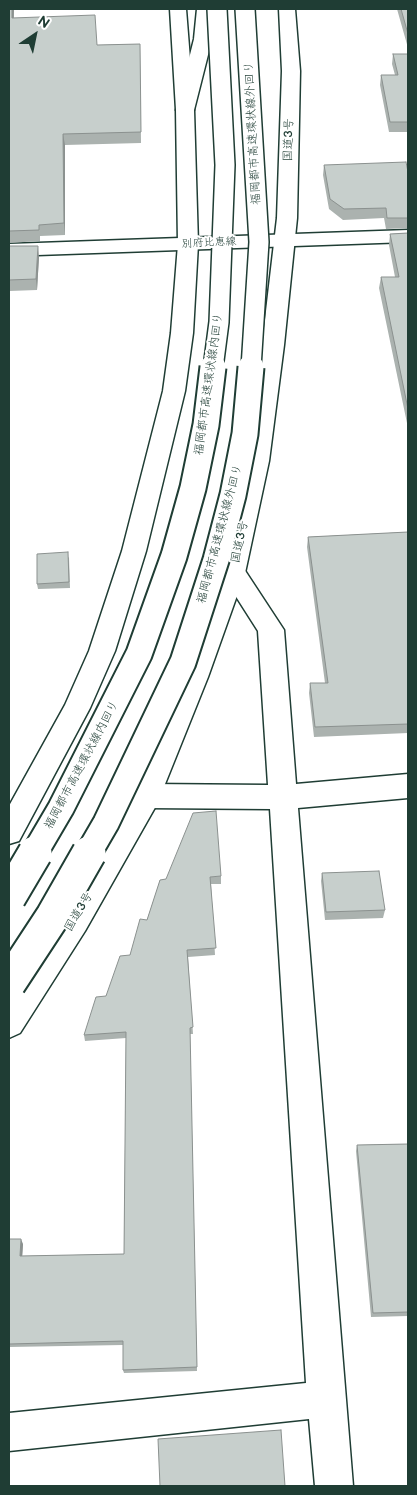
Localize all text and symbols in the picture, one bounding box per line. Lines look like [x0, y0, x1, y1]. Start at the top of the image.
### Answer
north arrow [10, 10, 60, 60]
text: N [35, 12, 53, 32]
street label: 福岡都市高速環状線外回り [242, 61, 264, 205]
street label: 国道3号 [281, 118, 297, 162]
street label: 別府比恵線 [181, 235, 237, 251]
street label: 福岡都市高速環状線内回り [192, 312, 226, 456]
street label: 福岡都市高速環状線外回り [194, 463, 246, 605]
street label: 国道3号 [228, 519, 252, 565]
street label: 福岡都市高速環状線内回り [42, 698, 122, 832]
street label: 国道3号 [62, 890, 96, 934]

